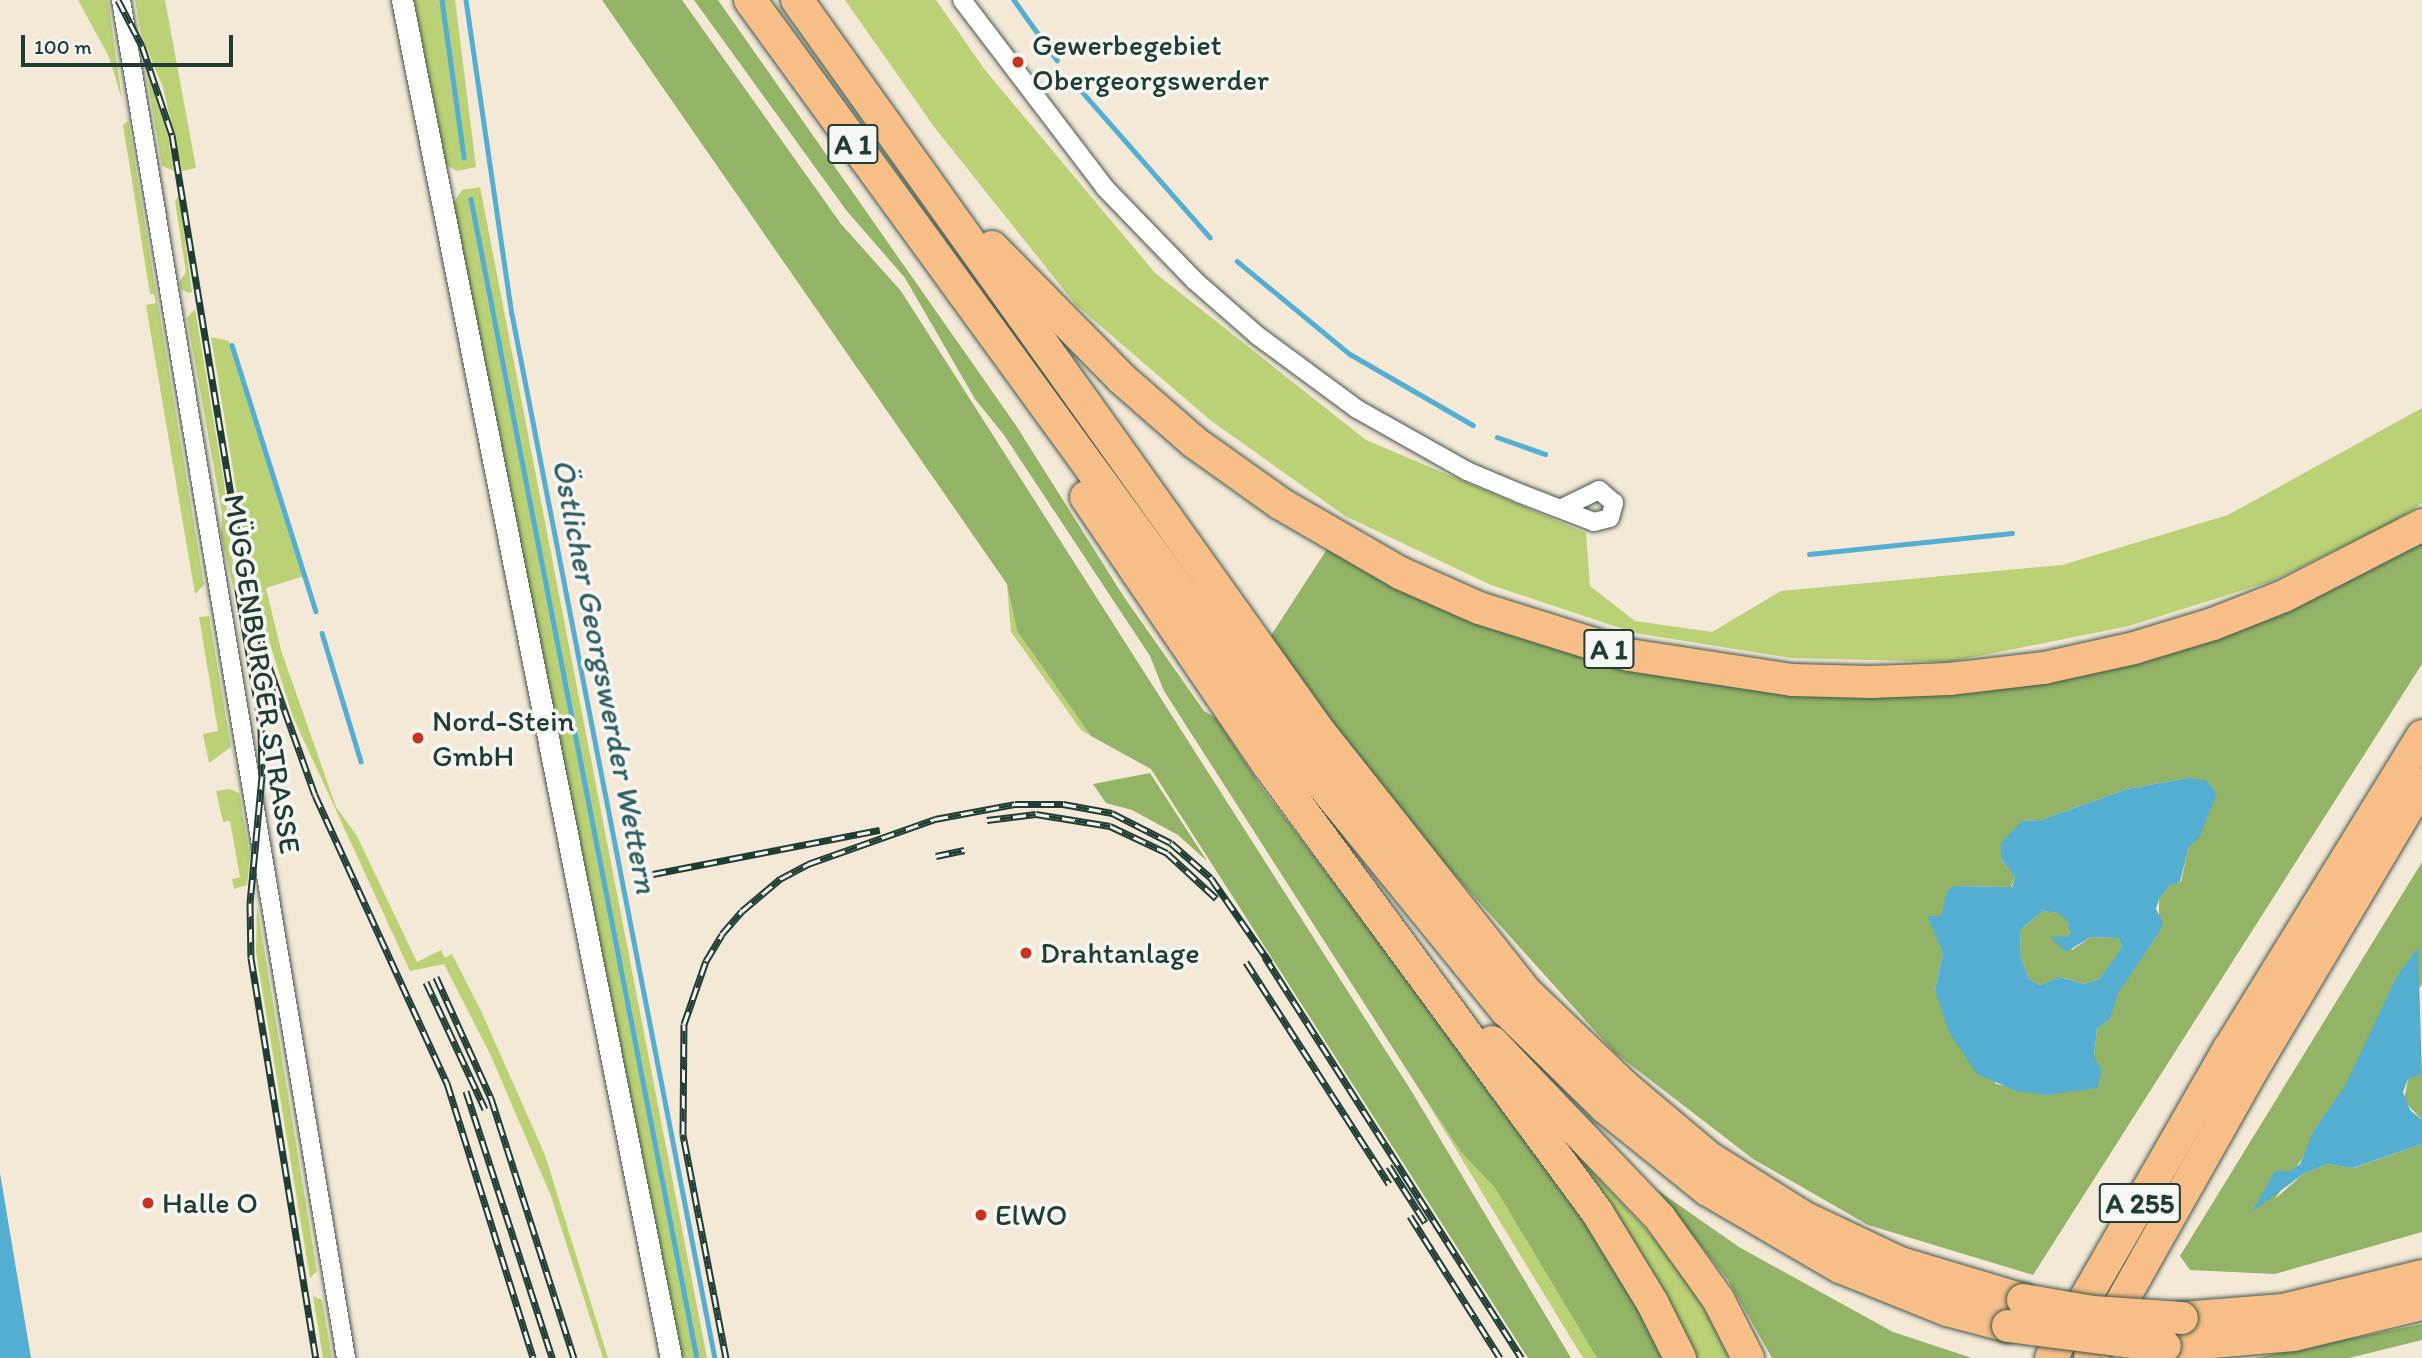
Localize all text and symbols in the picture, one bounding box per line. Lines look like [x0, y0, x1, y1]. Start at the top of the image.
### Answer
scale bar [24, 21, 236, 65]
place label: Gewerbegebiet Obergeorgswerder [1032, 27, 1269, 97]
text: 100 m [34, 34, 92, 59]
marker: Gewerbegebiet Obergeorgswerder [1010, 54, 1026, 70]
road number: A 1 [827, 120, 879, 168]
water label: Östlicher Georgswerder Wettern [544, 456, 666, 896]
street label: MÜGGENBURGER STRASSE [216, 492, 308, 856]
road number: A 1 [1583, 624, 1635, 674]
place label: Nord-Stein GmbH [432, 703, 575, 774]
marker: Nord-Stein GmbH [410, 730, 426, 746]
place label: Drahtanlage [1040, 935, 1199, 971]
marker: Drahtanlage [1018, 945, 1034, 961]
road number: A 255 [2098, 1178, 2182, 1228]
place label: Halle O [162, 1185, 258, 1221]
marker: Halle O [140, 1195, 156, 1211]
place label: ElWO [995, 1197, 1067, 1233]
marker: ElWO [973, 1207, 989, 1223]

